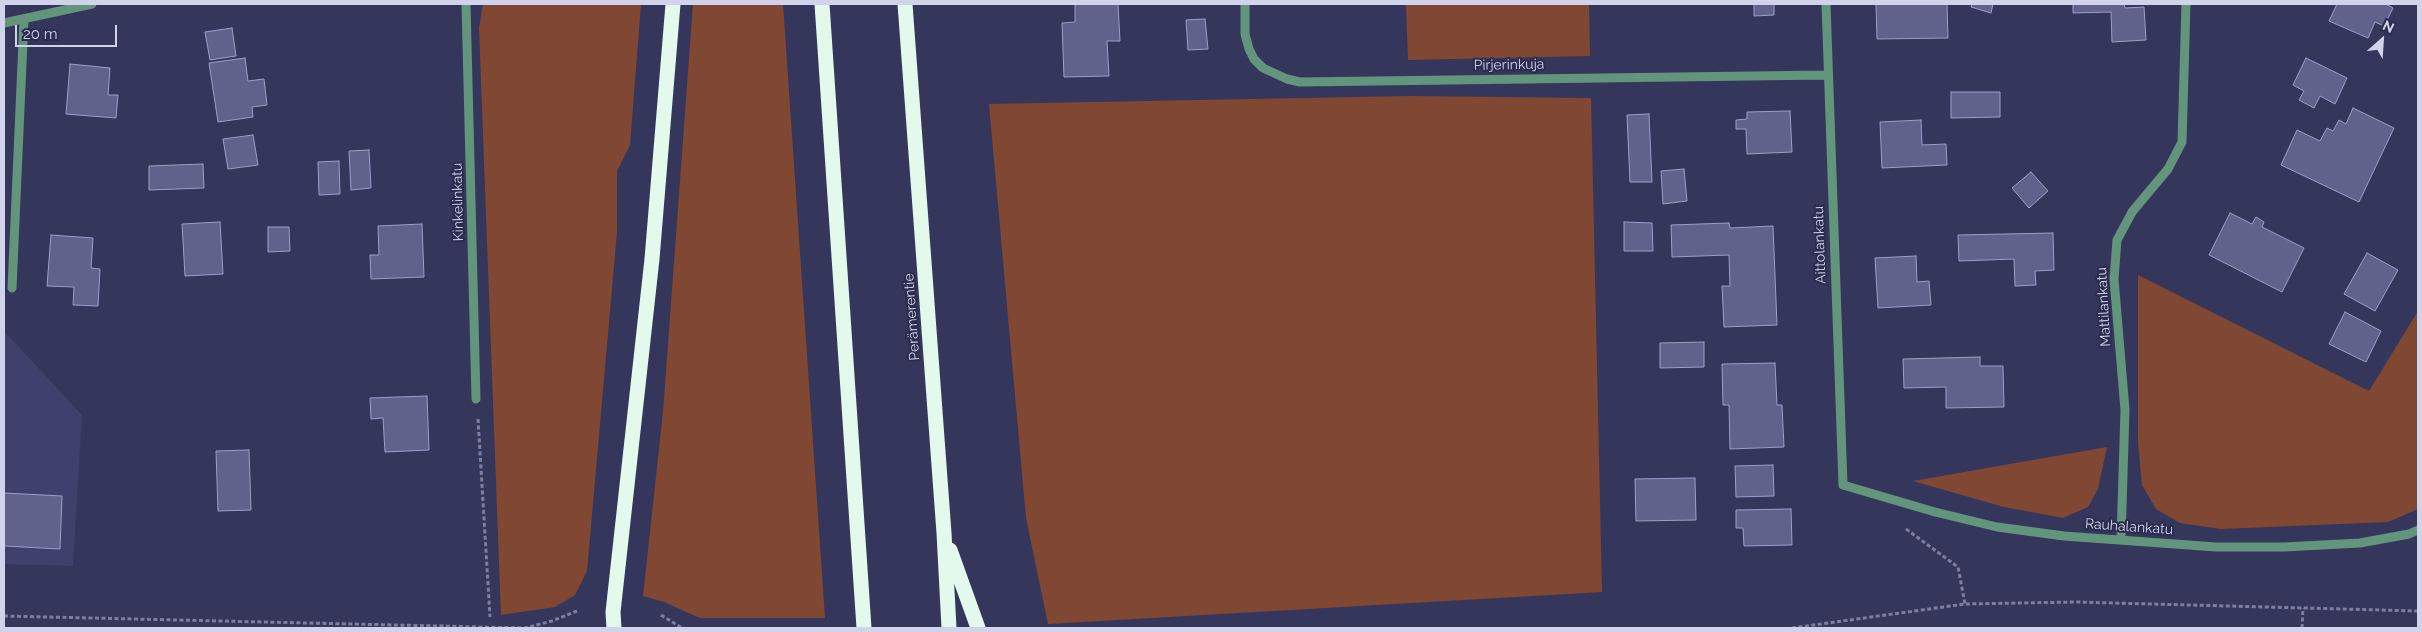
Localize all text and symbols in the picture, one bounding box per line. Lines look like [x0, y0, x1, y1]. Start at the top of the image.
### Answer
scale bar [18, 15, 120, 47]
north arrow [2357, 15, 2407, 65]
text: N [2380, 17, 2397, 36]
text: 20 m [23, 25, 58, 43]
street label: Pirjerinkuja [1474, 56, 1544, 74]
street label: Kinkelinkatu [449, 163, 467, 241]
street label: Aittolankatu [1810, 206, 1830, 284]
street label: Mattilankatu [2094, 267, 2114, 347]
street label: Perämerentie [901, 273, 923, 361]
street label: Rauhalankatu [2084, 516, 2174, 538]

